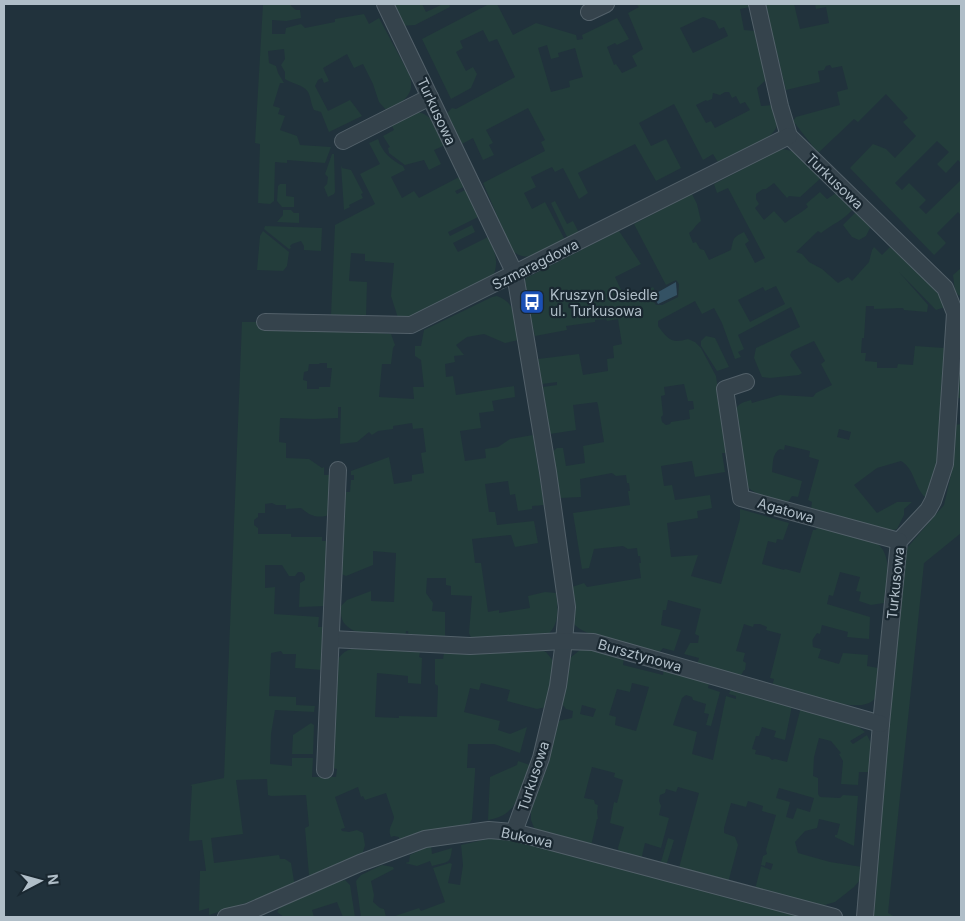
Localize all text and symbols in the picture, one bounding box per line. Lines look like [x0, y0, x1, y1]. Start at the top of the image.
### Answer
street label: Turkusowa [414, 75, 460, 147]
street label: Turkusowa [803, 150, 867, 212]
street label: Szmaragdowa [489, 235, 581, 293]
place label: Kruszyn Osiedle ul. Turkusowa [550, 286, 658, 319]
bus stop icon: Kruszyn Osiedle ul. Turkusowa [519, 289, 545, 315]
street label: Agatowa [756, 494, 816, 526]
street label: Turkusowa [883, 546, 907, 620]
street label: Bursztynowa [596, 635, 684, 675]
street label: Turkusowa [514, 739, 552, 813]
street label: Bukowa [500, 823, 554, 851]
north arrow [15, 856, 65, 906]
text: N [44, 873, 62, 886]

